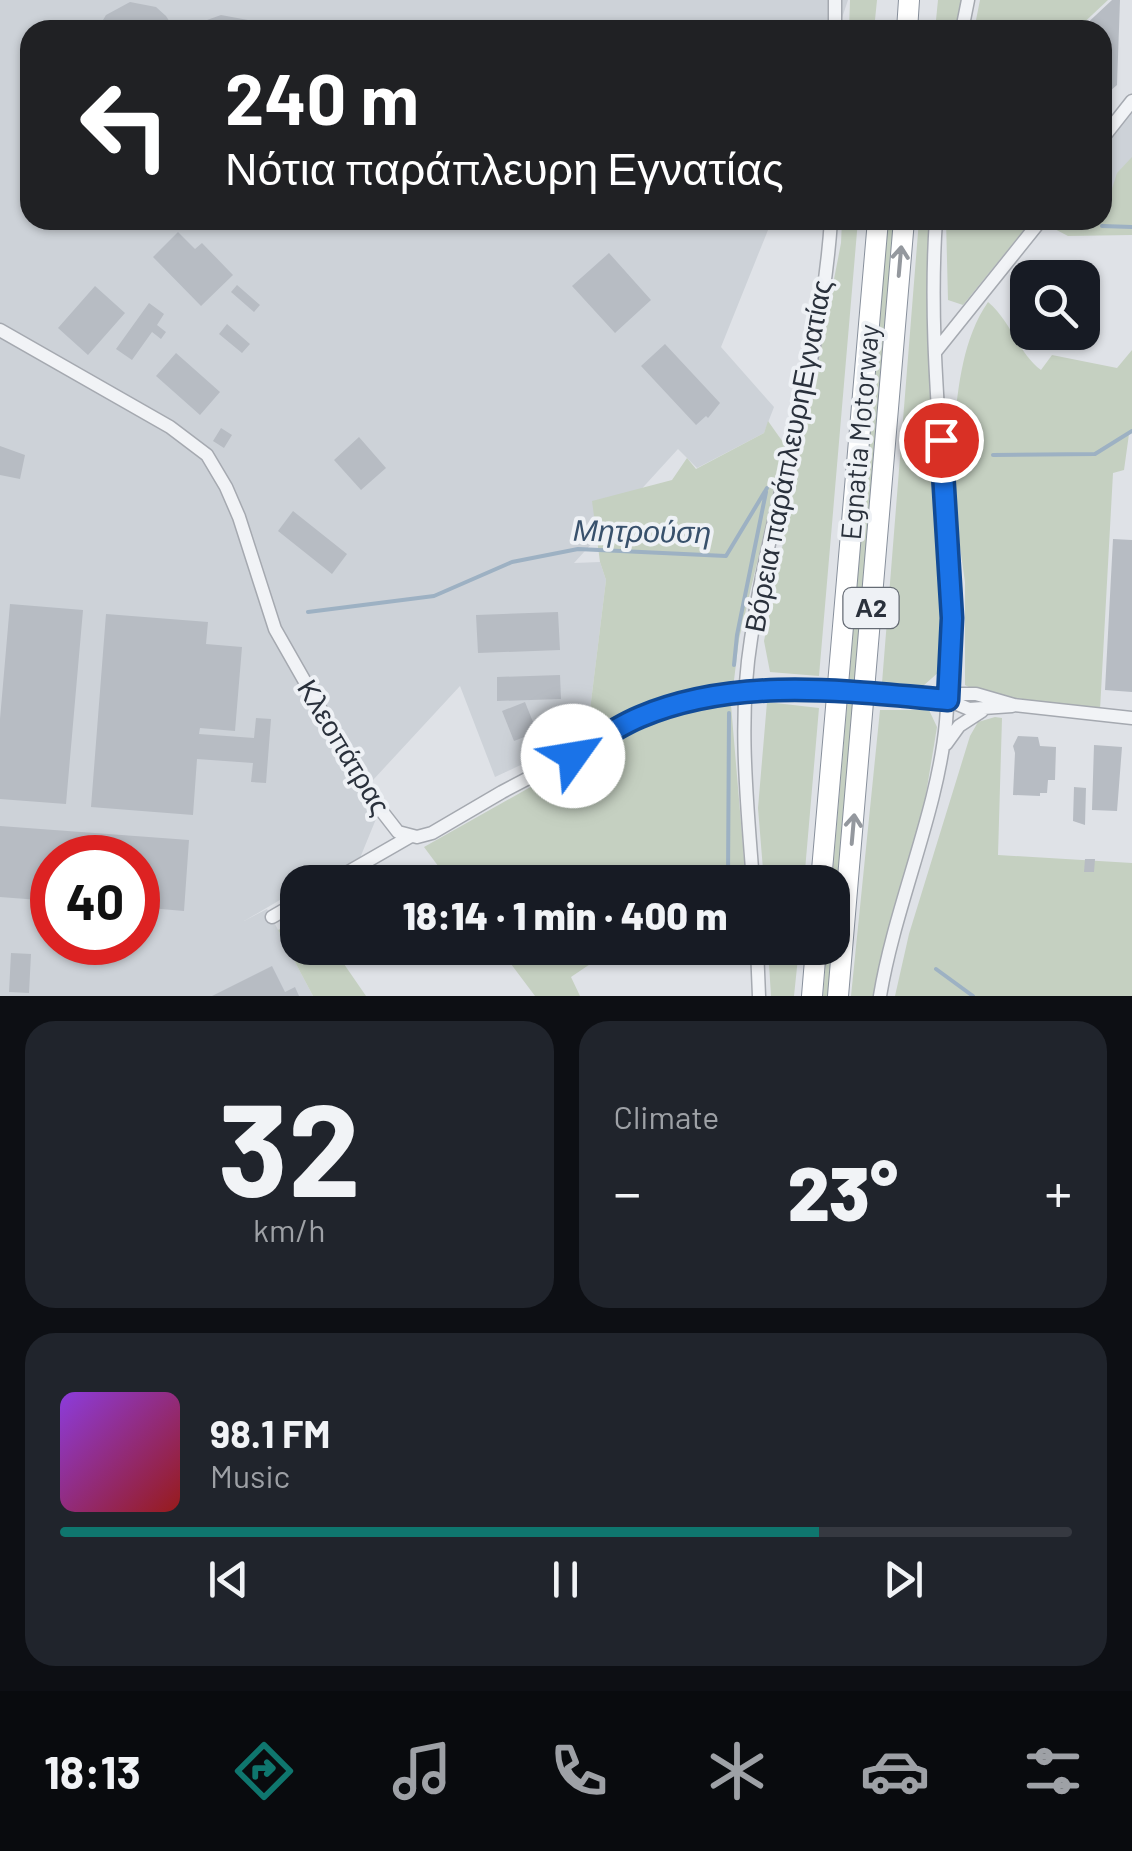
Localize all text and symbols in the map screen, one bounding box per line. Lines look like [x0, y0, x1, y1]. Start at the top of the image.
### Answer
text: 240 m [225, 55, 419, 139]
icon: left [60, 60, 190, 190]
text: Νότια παράπλευρη Εγνατίας [225, 140, 784, 194]
one-way arrow [891, 246, 910, 278]
map controls [1010, 260, 1100, 350]
button: search [1010, 260, 1100, 350]
street label: Βόρεια παράπλευρηΕγνατίας [736, 277, 838, 635]
street label: Egnatia Motorway [833, 323, 885, 541]
pin [899, 398, 984, 483]
icon: arrive [914, 413, 969, 468]
water label: Μητρούση [573, 511, 711, 549]
road number: Α2 [844, 588, 898, 628]
street label: Κλεοπάτρας [291, 673, 398, 820]
position arrow [521, 704, 625, 808]
one-way arrow [843, 814, 862, 846]
speed limit sign: 40 [30, 835, 160, 965]
text: 18:14 · 1 min · 400 m [403, 892, 727, 938]
text: 32 [218, 1067, 361, 1223]
text: Climate [614, 1097, 719, 1135]
text: 23° [788, 1146, 898, 1236]
text: − [614, 1158, 641, 1224]
text: + [1044, 1158, 1072, 1224]
text: km/h [253, 1210, 325, 1248]
text: 98.1 FM [210, 1410, 331, 1456]
text: Music [210, 1456, 290, 1494]
icon: previous [201, 1552, 256, 1607]
icon: pause [538, 1552, 593, 1607]
icon: next [876, 1552, 931, 1607]
icon: directions [229, 1736, 299, 1806]
icon: music [387, 1736, 457, 1806]
icon: phone [544, 1736, 614, 1806]
icon: climate [702, 1736, 772, 1806]
icon: car [860, 1736, 930, 1806]
icon: filters [1018, 1736, 1088, 1806]
text: 18:13 [44, 1744, 141, 1798]

